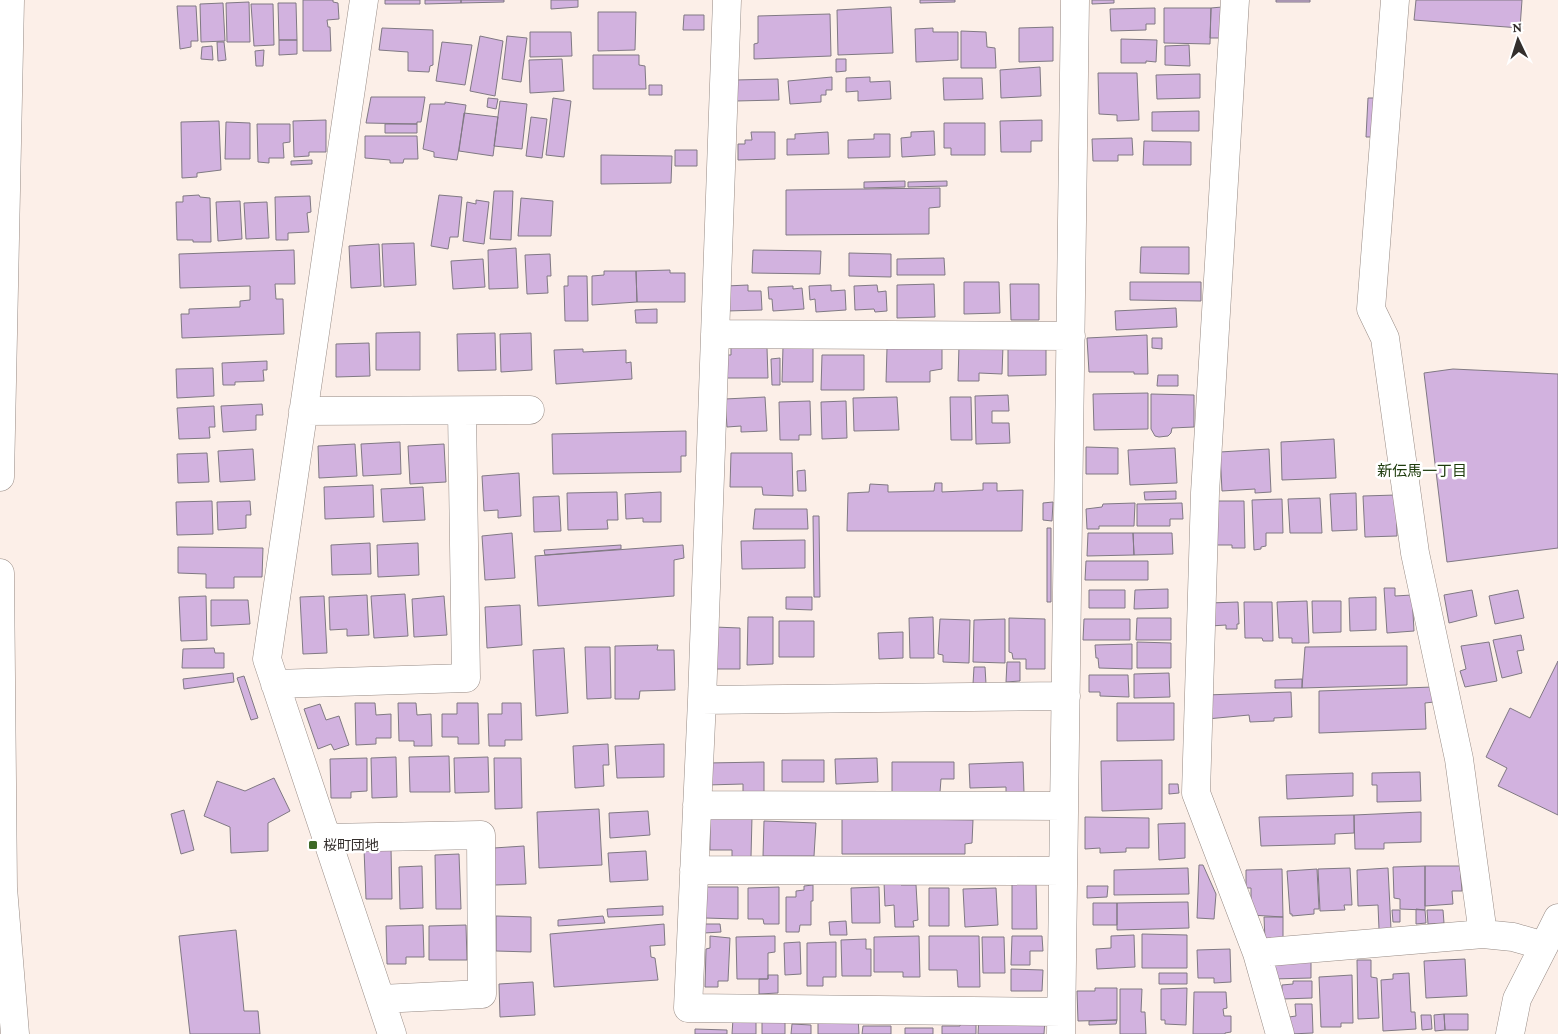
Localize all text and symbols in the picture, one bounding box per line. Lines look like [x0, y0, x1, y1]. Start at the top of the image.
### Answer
north arrow [1493, 15, 1543, 65]
text: N [1512, 19, 1523, 35]
district label: 新伝馬一丁目 [1377, 463, 1467, 479]
place label: 桜町団地 [323, 837, 379, 853]
marker: 桜町団地 [307, 839, 319, 851]

